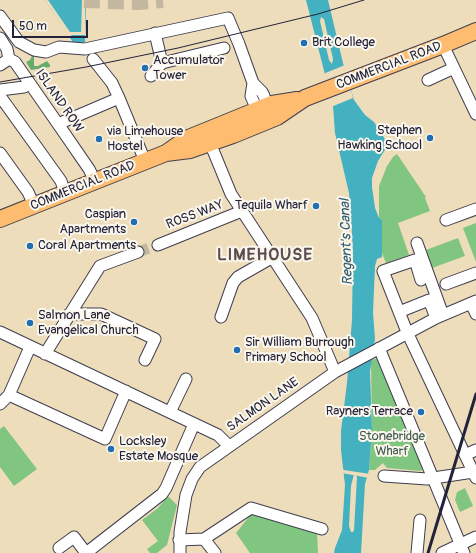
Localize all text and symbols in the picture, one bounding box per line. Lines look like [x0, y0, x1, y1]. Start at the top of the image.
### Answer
scale bar [14, 12, 90, 38]
text: 50 m [19, 19, 47, 34]
place label: Brit College [312, 35, 375, 51]
marker: Brit College [299, 38, 309, 48]
street label: COMMERCIAL ROAD [334, 39, 444, 93]
place label: Accumulator Tower [153, 53, 224, 84]
marker: Accumulator Tower [140, 63, 150, 73]
street label: ISLAND ROW [31, 66, 87, 136]
place label: Stephen Hawking School [337, 123, 422, 154]
place label: via Limehouse Hostel [107, 124, 183, 155]
marker: Stephen Hawking School [425, 133, 435, 143]
marker: via Limehouse Hostel [94, 134, 104, 144]
street label: COMMERCIAL ROAD [28, 158, 138, 214]
street label: ROSS WAY [164, 197, 226, 233]
place label: Tequila Wharf [235, 198, 308, 214]
water label: Regent's Canal [337, 198, 357, 286]
marker: Tequila Wharf [311, 201, 321, 211]
place label: Caspian Apartments [60, 207, 126, 238]
marker: Caspian Apartments [129, 217, 139, 227]
place label: Coral Apartments [38, 238, 136, 254]
marker: Coral Apartments [25, 241, 35, 251]
district label: LIMEHOUSE [217, 246, 313, 266]
place label: Salmon Lane Evangelical Church [38, 308, 139, 339]
marker: Salmon Lane Evangelical Church [25, 318, 35, 328]
place label: Sir William Burrough Primary School [245, 335, 354, 366]
marker: Sir William Burrough Primary School [232, 345, 242, 355]
street label: SALMON LANE [224, 375, 302, 435]
place label: Rayners Terrace [326, 404, 413, 420]
marker: Rayners Terrace [416, 407, 426, 417]
park label: Stonebridge Wharf [359, 429, 425, 460]
place label: Locksley Estate Mosque [119, 434, 198, 465]
marker: Locksley Estate Mosque [106, 444, 116, 454]

